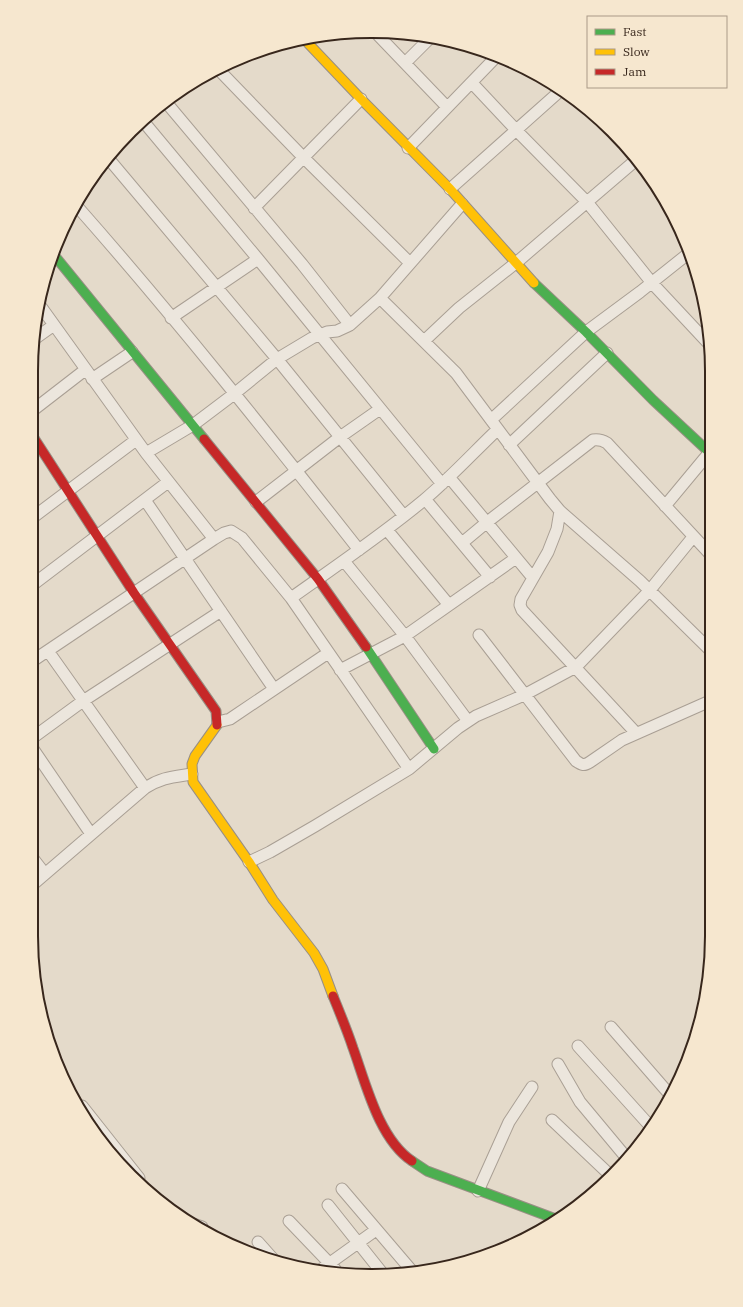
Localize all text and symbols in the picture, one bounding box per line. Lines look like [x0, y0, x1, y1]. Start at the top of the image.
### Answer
legend [587, 16, 727, 88]
text: Fast [623, 24, 647, 39]
text: Slow [623, 44, 650, 59]
text: Jam [623, 64, 647, 79]

